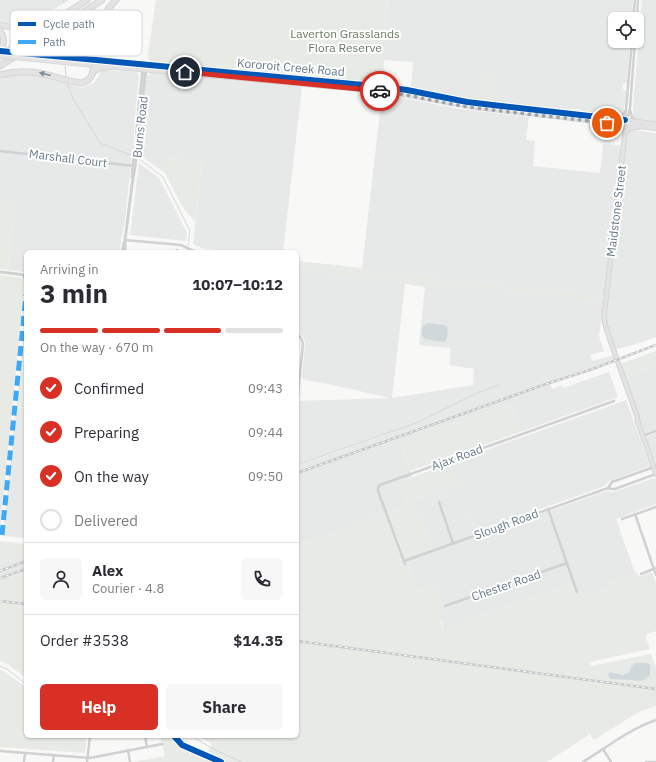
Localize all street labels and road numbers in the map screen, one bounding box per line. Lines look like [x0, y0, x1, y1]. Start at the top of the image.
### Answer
street label: Kororoit Creek Road [237, 55, 345, 79]
street label: Burns Road [129, 95, 151, 159]
street label: Marshall Court [28, 146, 108, 170]
street label: Maidstone Street [603, 164, 629, 258]
street label: Ajax Road [429, 441, 485, 473]
street label: Slough Road [472, 505, 540, 543]
street label: Chester Road [469, 566, 543, 604]

